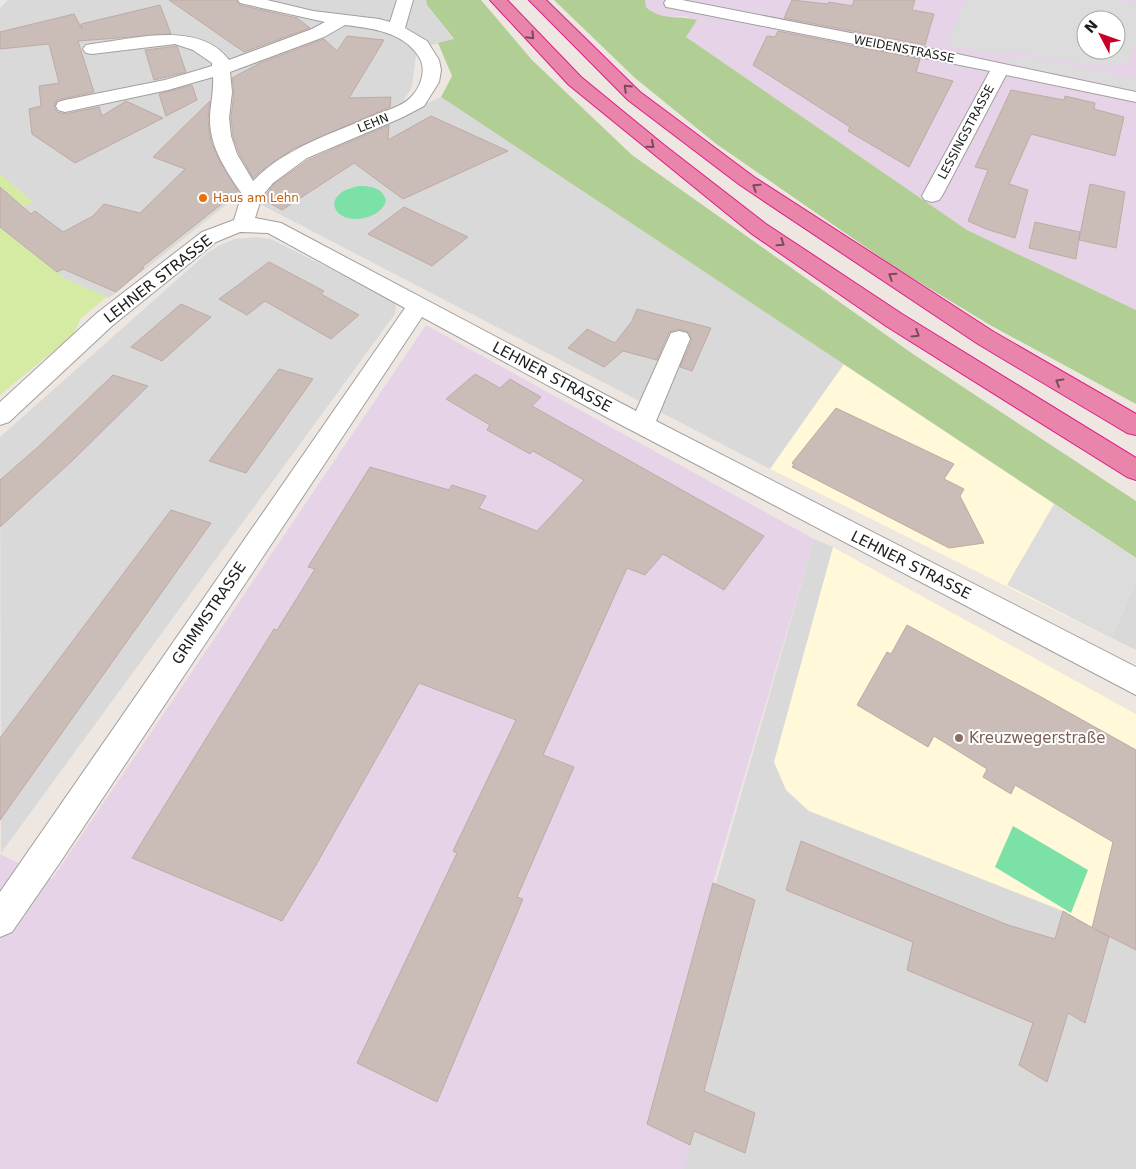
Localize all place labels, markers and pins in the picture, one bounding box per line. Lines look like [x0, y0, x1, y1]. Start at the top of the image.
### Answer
place label: Haus am Lehn [213, 191, 299, 205]
marker: Haus am Lehn [197, 192, 209, 204]
place label: Kreuzwegerstraße [969, 729, 1105, 747]
marker: Kreuzwegerstraße [953, 732, 965, 744]

